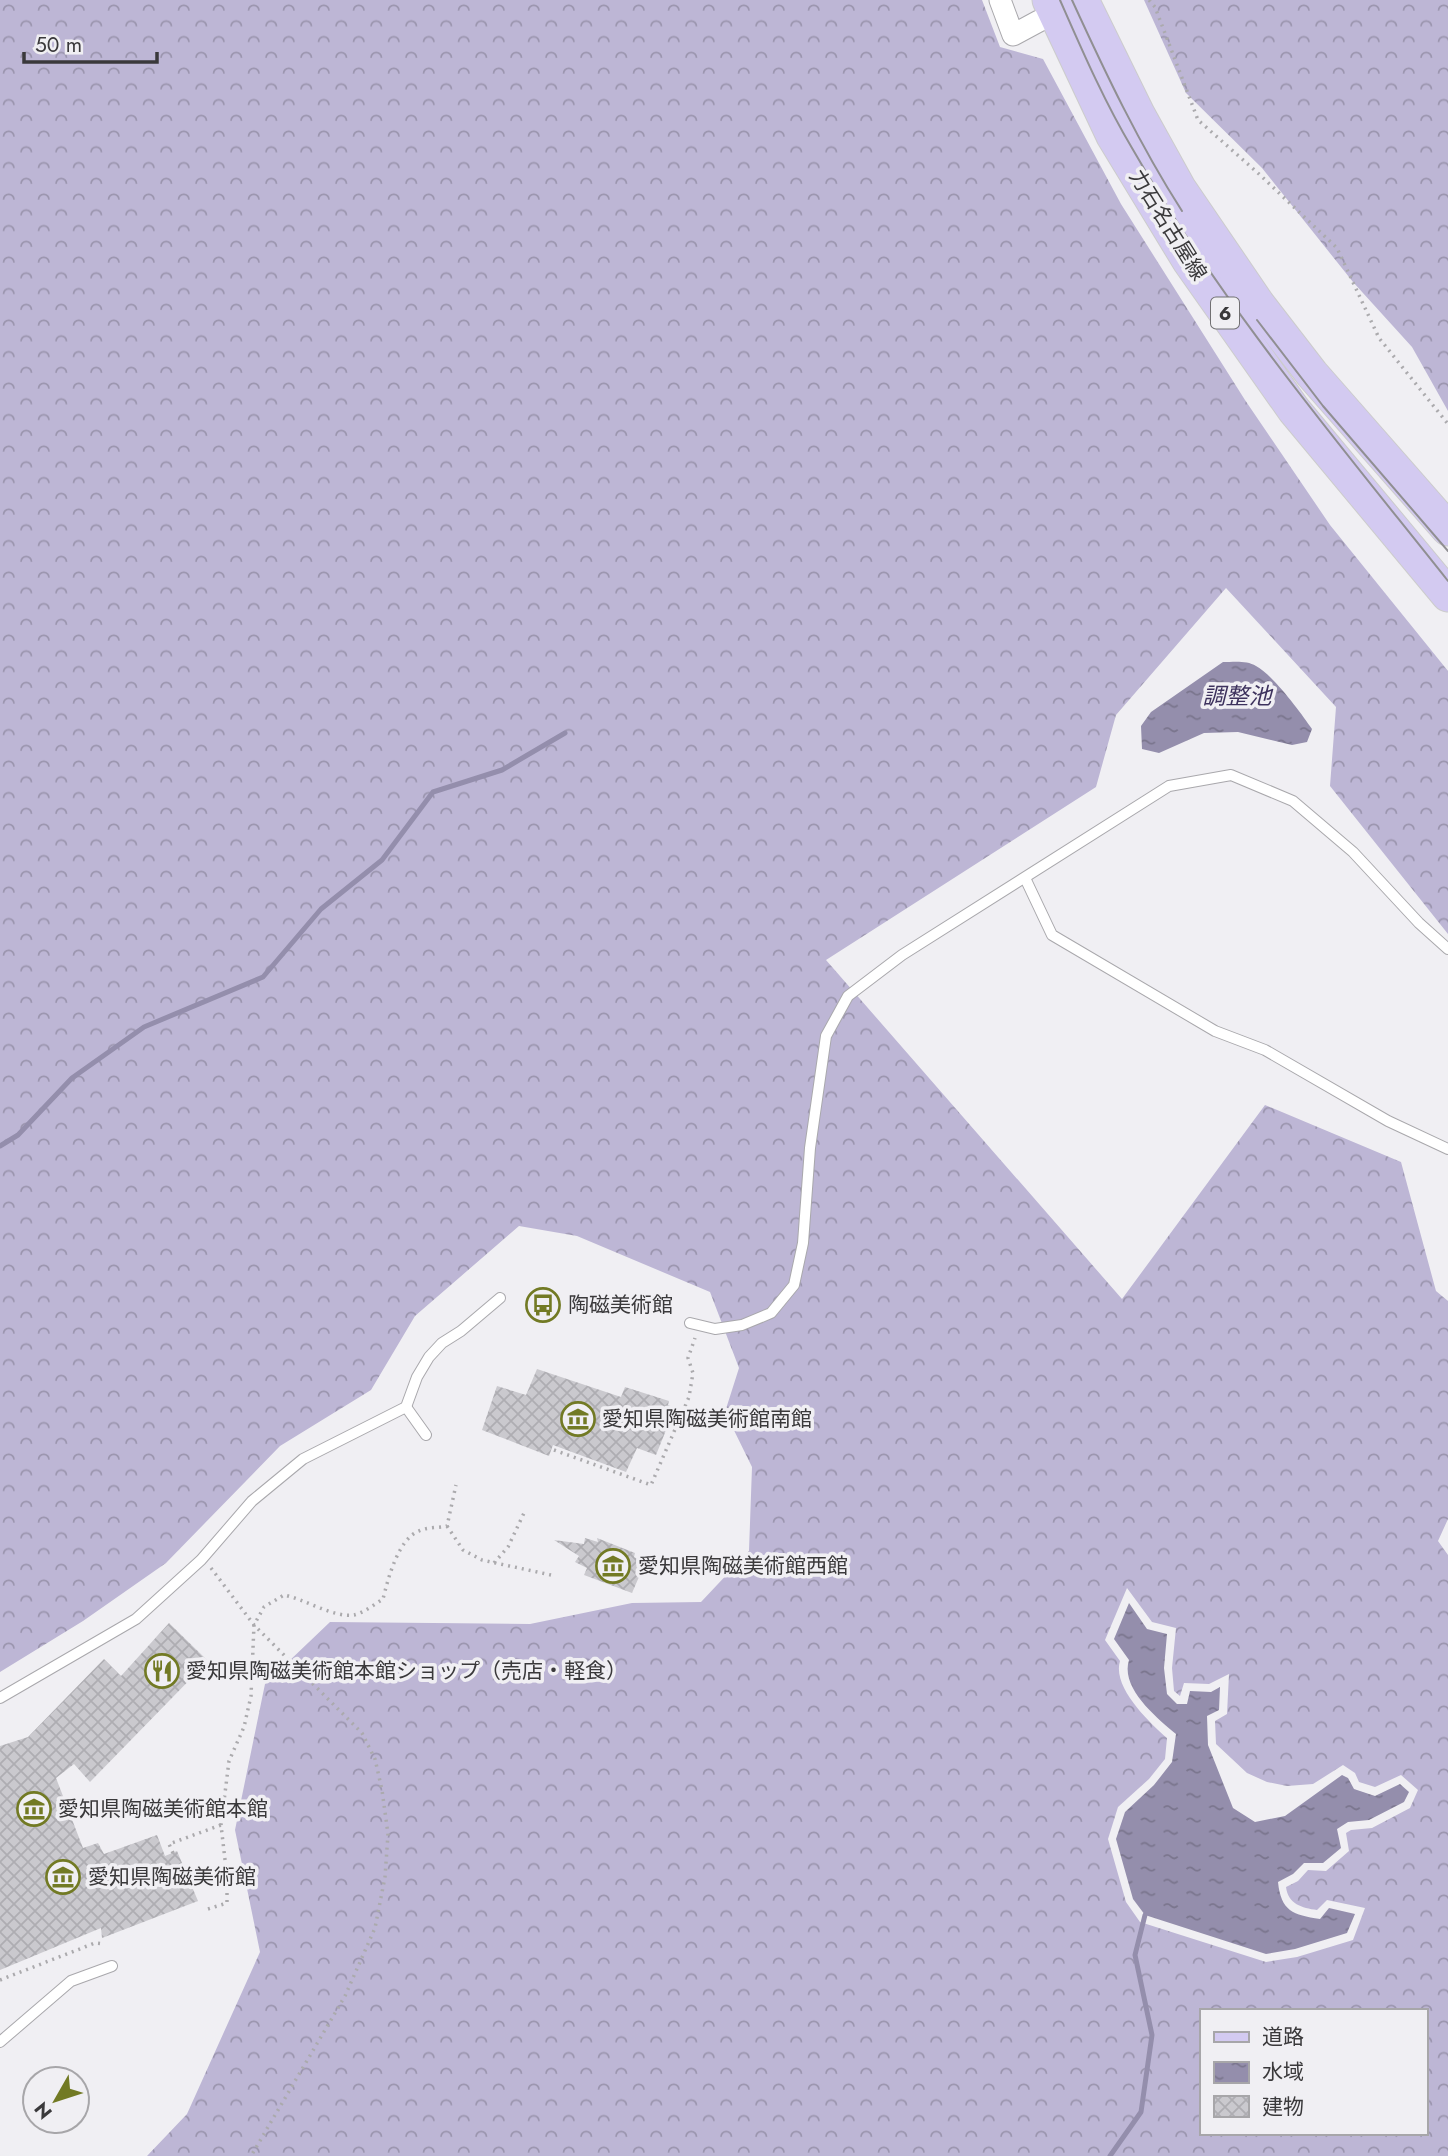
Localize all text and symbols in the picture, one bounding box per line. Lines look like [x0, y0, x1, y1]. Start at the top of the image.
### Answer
scale bar [24, 21, 158, 65]
text: 50 m [35, 30, 82, 60]
street label: 力石名古屋線 [1122, 164, 1214, 286]
road number: 6 [1211, 298, 1239, 328]
water label: 調整池 [1203, 679, 1274, 713]
bus stop icon: 陶磁美術館 [524, 1286, 562, 1324]
place label: 陶磁美術館 [568, 1290, 673, 1320]
museum icon: 愛知県陶磁美術館南館 [559, 1400, 597, 1438]
place label: 愛知県陶磁美術館南館 [602, 1404, 812, 1434]
museum icon: 愛知県陶磁美術館西館 [594, 1547, 632, 1585]
place label: 愛知県陶磁美術館西館 [638, 1551, 848, 1581]
restaurant icon: 愛知県陶磁美術館本館ショップ（売店・軽食） [143, 1652, 181, 1690]
place label: 愛知県陶磁美術館本館ショップ（売店・軽食） [186, 1656, 627, 1686]
museum icon: 愛知県陶磁美術館本館 [15, 1790, 53, 1828]
place label: 愛知県陶磁美術館本館 [58, 1794, 268, 1824]
museum icon: 愛知県陶磁美術館 [44, 1858, 82, 1896]
place label: 愛知県陶磁美術館 [88, 1862, 256, 1892]
legend [1200, 2009, 1427, 2135]
text: 道路 [1262, 2022, 1304, 2052]
text: 水域 [1262, 2057, 1304, 2087]
north arrow [21, 2065, 91, 2135]
text: 建物 [1262, 2092, 1304, 2122]
text: N [28, 2096, 58, 2125]

